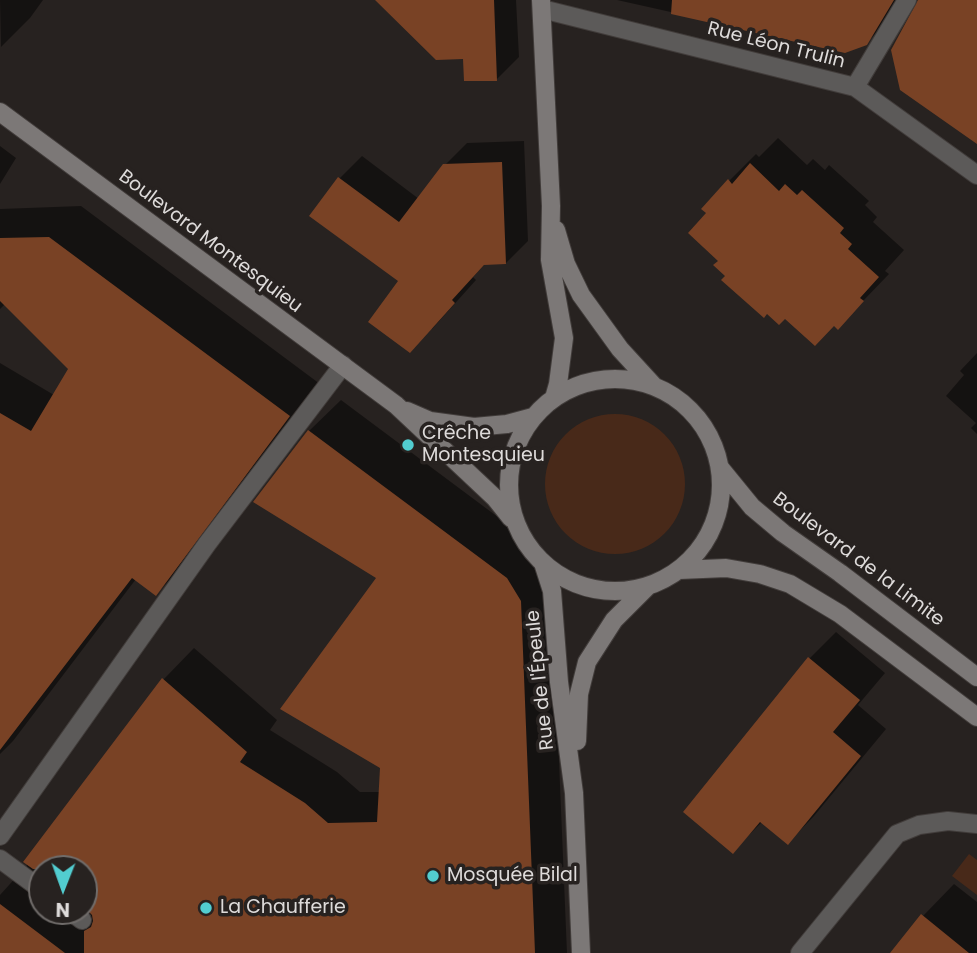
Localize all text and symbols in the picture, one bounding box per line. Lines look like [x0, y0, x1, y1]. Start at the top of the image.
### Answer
street label: Rue Léon Trulin [705, 18, 847, 74]
street label: Boulevard Montesquieu [114, 166, 306, 318]
place label: Crêche Montesquieu [422, 423, 545, 467]
marker: Crêche Montesquieu [400, 437, 416, 453]
street label: Boulevard de la Limite [768, 488, 948, 632]
street label: Rue de l'Épeule [522, 609, 560, 751]
north arrow [28, 855, 98, 925]
place label: Mosquée Bilal [447, 865, 578, 887]
marker: Mosquée Bilal [425, 868, 441, 884]
text: N [55, 896, 70, 923]
place label: La Chaufferie [220, 897, 346, 919]
marker: La Chaufferie [198, 900, 214, 916]

